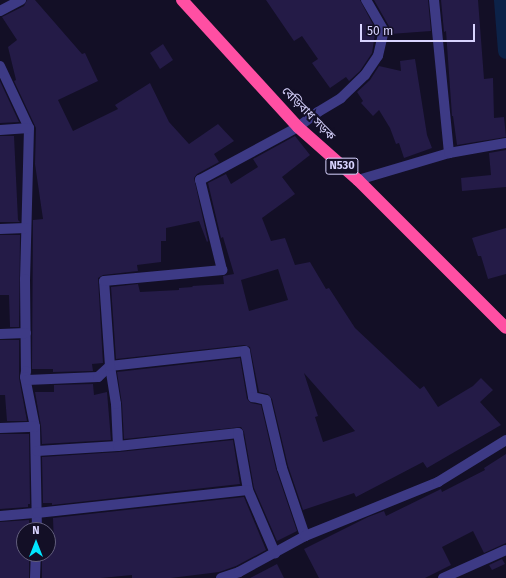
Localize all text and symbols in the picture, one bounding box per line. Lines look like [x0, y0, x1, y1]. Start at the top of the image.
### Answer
scale bar [362, 16, 477, 42]
text: 50 m [367, 24, 393, 38]
street label: বেড়িবাধ সড়ক [278, 84, 338, 144]
road number: N530 [325, 157, 359, 175]
north arrow [16, 522, 56, 562]
text: N [32, 524, 40, 537]

